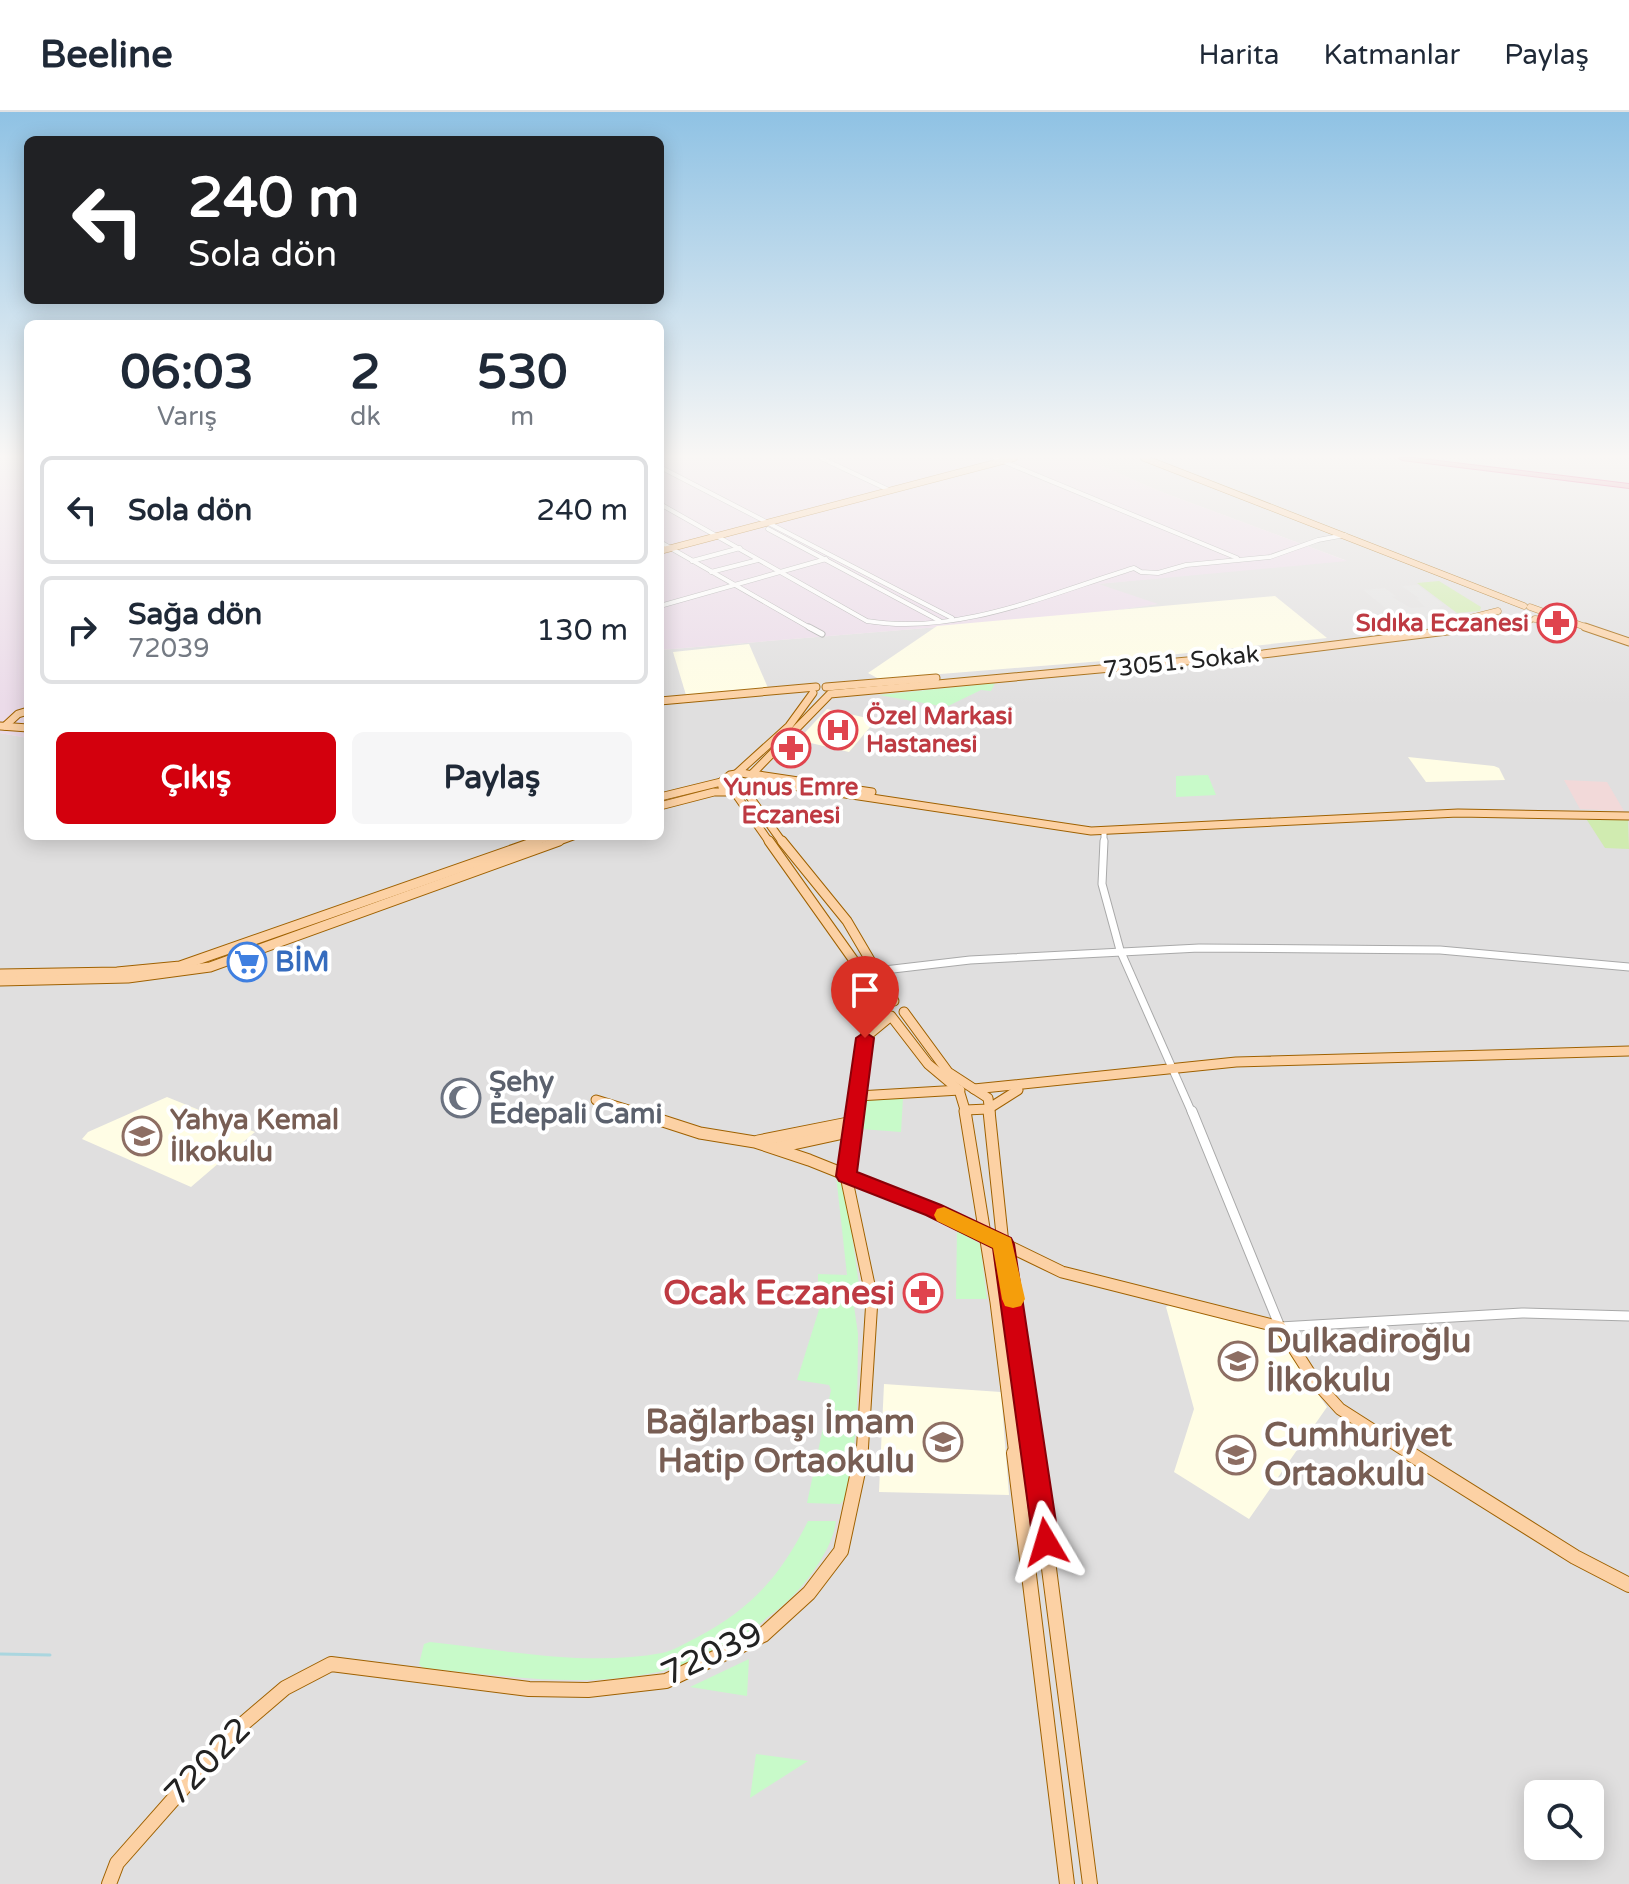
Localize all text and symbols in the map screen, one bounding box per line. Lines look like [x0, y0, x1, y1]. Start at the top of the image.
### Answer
text: Beeline [40, 32, 173, 78]
text: Harita [1198, 38, 1279, 72]
text: Katmanlar [1323, 38, 1460, 72]
text: Paylaş [1504, 38, 1589, 72]
text: 240 m [188, 165, 359, 232]
icon: left [56, 168, 160, 272]
text: Sola dön [188, 233, 337, 276]
text: 06:03 [120, 344, 254, 402]
text: 2 [350, 344, 380, 402]
text: 530 [477, 344, 567, 402]
text: Varış [157, 401, 217, 432]
text: dk [350, 401, 381, 432]
text: m [510, 401, 534, 432]
icon: left [60, 488, 104, 532]
text: Sola dön [128, 492, 252, 529]
text: 240 m [536, 492, 628, 529]
text: Sağa dön [128, 596, 262, 633]
pharmacy icon: Sıdıka Eczanesi [1536, 602, 1578, 644]
icon: right [60, 608, 104, 652]
place label: Sıdıka Eczanesi [1356, 609, 1529, 638]
text: 130 m [536, 612, 628, 649]
text: 72039 [128, 633, 210, 664]
street label: 73051. Sokak [1102, 639, 1260, 685]
place label: Özel Markasi Hastanesi [866, 702, 1013, 759]
hospital icon: Özel Markasi Hastanesi [817, 709, 859, 751]
pharmacy icon: Yunus Emre Eczanesi [770, 727, 812, 769]
button: Çıkış [56, 732, 336, 824]
button: Paylaş [352, 732, 632, 824]
place label: Yunus Emre Eczanesi [724, 773, 859, 830]
supermarket icon: BİM [226, 941, 268, 983]
place label: BİM [275, 945, 329, 979]
pin [831, 956, 899, 1038]
icon: arrive [843, 968, 887, 1012]
place label: Şehy Edepali Cami [489, 1065, 663, 1131]
mosque icon: Şehy Edepali Cami [440, 1077, 482, 1119]
place label: Yahya Kemal İlkokulu [170, 1103, 339, 1169]
school or university icon: Yahya Kemal İlkokulu [121, 1115, 163, 1157]
pharmacy icon: Ocak Eczanesi [902, 1272, 944, 1314]
place label: Ocak Eczanesi [663, 1273, 895, 1314]
place label: Dulkadiroğlu İlkokulu [1266, 1321, 1471, 1401]
school or university icon: Dulkadiroğlu İlkokulu [1217, 1340, 1259, 1382]
place label: Bağlarbaşı İmam Hatip Ortaokulu [645, 1402, 915, 1482]
place label: Cumhuriyet Ortaokulu [1264, 1415, 1452, 1495]
school or university icon: Bağlarbaşı İmam Hatip Ortaokulu [922, 1421, 964, 1463]
school or university icon: Cumhuriyet Ortaokulu [1215, 1434, 1257, 1476]
position arrow [1004, 1500, 1088, 1584]
street label: 72039 [655, 1613, 769, 1695]
street label: 72022 [156, 1709, 260, 1815]
map controls [1524, 1780, 1604, 1860]
button: search [1524, 1780, 1604, 1860]

